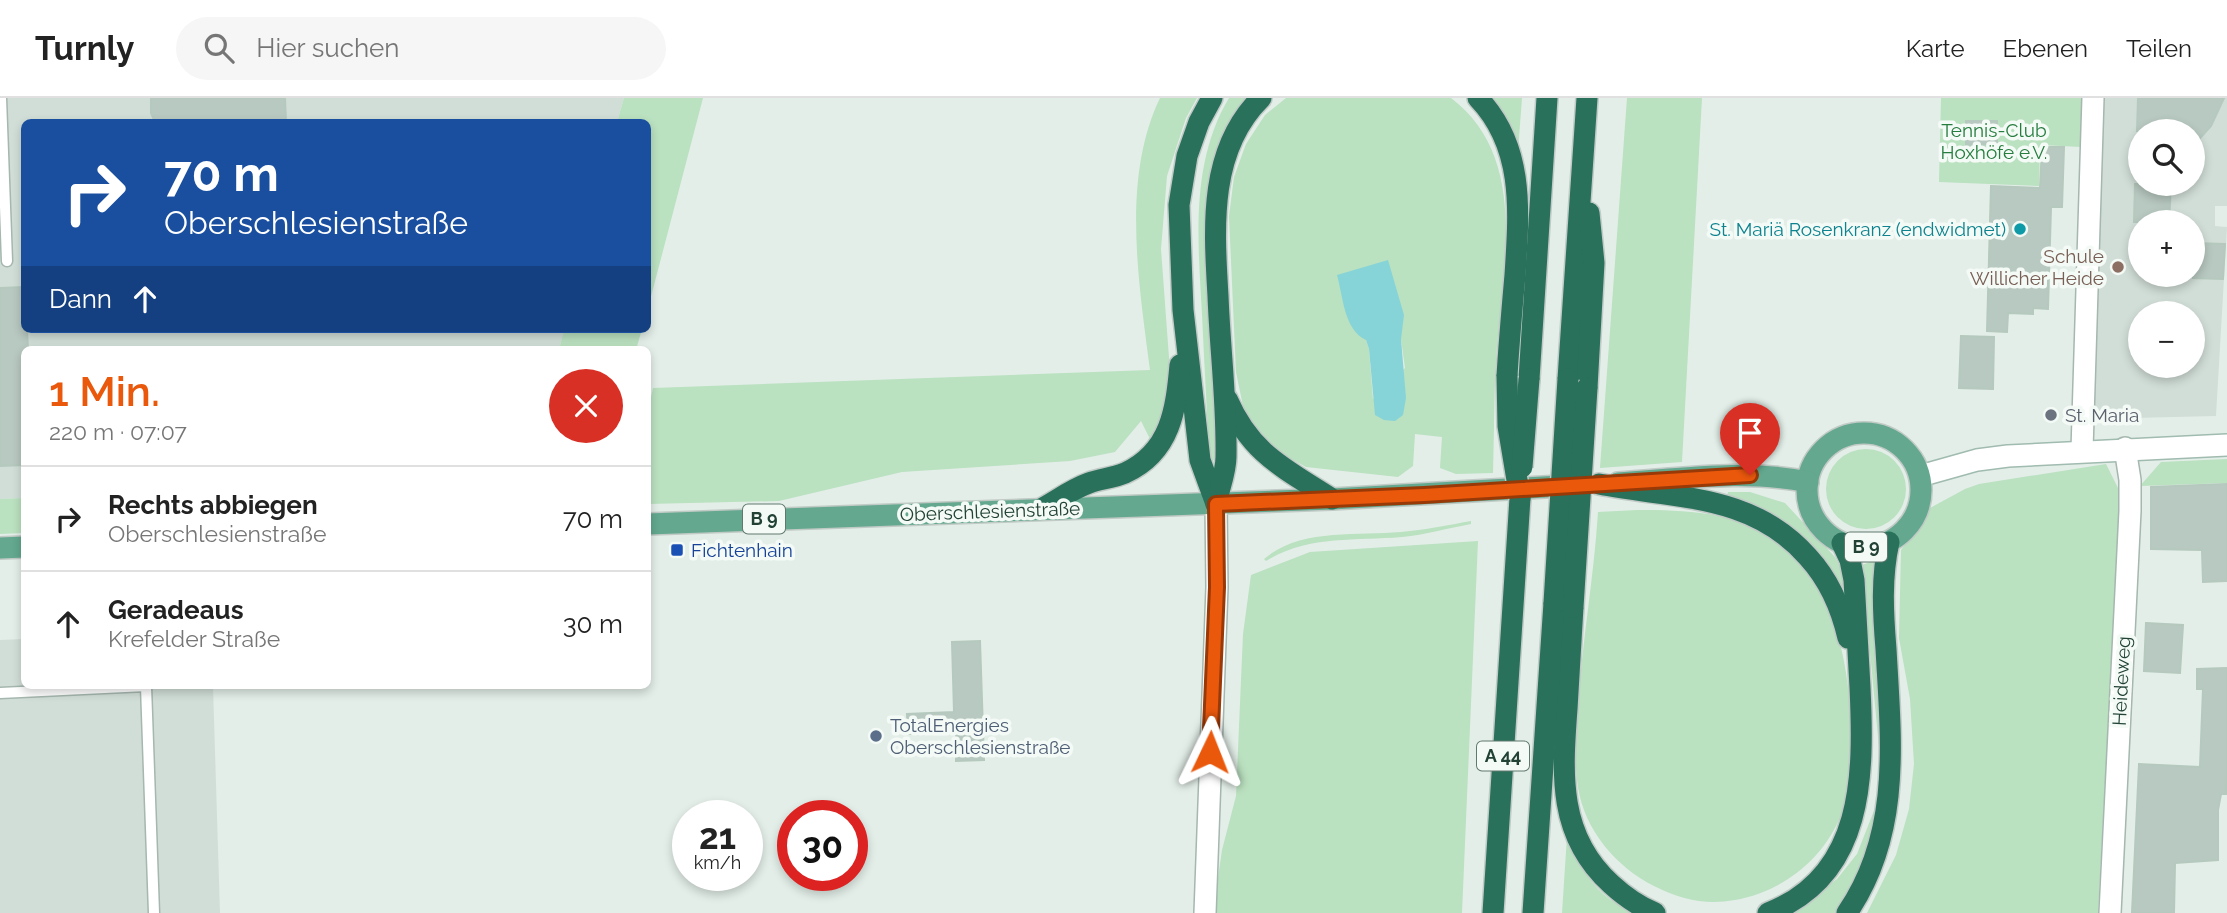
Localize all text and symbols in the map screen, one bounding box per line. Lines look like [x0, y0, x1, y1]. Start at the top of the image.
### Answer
search box [176, 17, 666, 80]
text: Turnly [35, 29, 134, 68]
icon: search [200, 29, 238, 67]
text: Hier suchen [256, 33, 399, 63]
text: Karte [1906, 34, 1965, 63]
text: Ebenen [2003, 34, 2088, 63]
text: Teilen [2126, 34, 2192, 63]
park label: Tennis-Club Hoxhöfe e.V. [1941, 119, 2047, 163]
map controls [2128, 119, 2205, 378]
button: search [2128, 119, 2205, 196]
text: 70 m [164, 145, 279, 202]
icon: right [49, 147, 140, 238]
text: Oberschlesienstraße [164, 204, 468, 241]
button: + [2128, 210, 2205, 287]
place label: St. Mariä Rosenkranz (endwidmet) [1710, 218, 2006, 240]
marker: St. Mariä Rosenkranz (endwidmet) [2012, 221, 2028, 237]
place label: Schule Willicher Heide [1970, 245, 2104, 289]
marker: Schule Willicher Heide [2110, 259, 2126, 275]
icon: ahead [126, 280, 164, 318]
text: Dann [49, 284, 112, 314]
button: − [2128, 301, 2205, 378]
text: 1 Min. [49, 367, 160, 416]
button: close [549, 369, 623, 443]
pin [1720, 403, 1780, 475]
place label: St. Maria [2065, 404, 2139, 426]
marker: St. Maria [2043, 407, 2059, 423]
icon: arrive [1731, 414, 1769, 452]
text: 220 m · 07:07 [49, 418, 187, 445]
text: Rechts abbiegen [108, 490, 318, 520]
street label: Oberschlesienstraße [899, 497, 1081, 525]
icon: right [49, 500, 87, 538]
text: 70 m [563, 504, 623, 534]
road number: B 9 [743, 505, 785, 534]
text: Oberschlesienstraße [108, 520, 327, 547]
road number: B 9 [1845, 532, 1887, 561]
place label: Fichtenhain [691, 539, 793, 561]
marker: Fichtenhain [669, 542, 685, 558]
text: Geradeaus [108, 595, 244, 625]
icon: ahead [49, 605, 87, 643]
text: 30 m [563, 609, 623, 639]
text: Krefelder Straße [108, 625, 280, 652]
street label: Heideweg [2108, 636, 2134, 726]
place label: TotalEnergies Oberschlesienstraße [890, 714, 1071, 758]
position arrow [1173, 715, 1247, 789]
marker: TotalEnergies Oberschlesienstraße [868, 728, 884, 744]
road number: A 44 [1477, 742, 1529, 770]
speed limit sign: 30 [777, 800, 868, 891]
text: 21 [699, 816, 736, 857]
text: km/h [694, 852, 741, 873]

